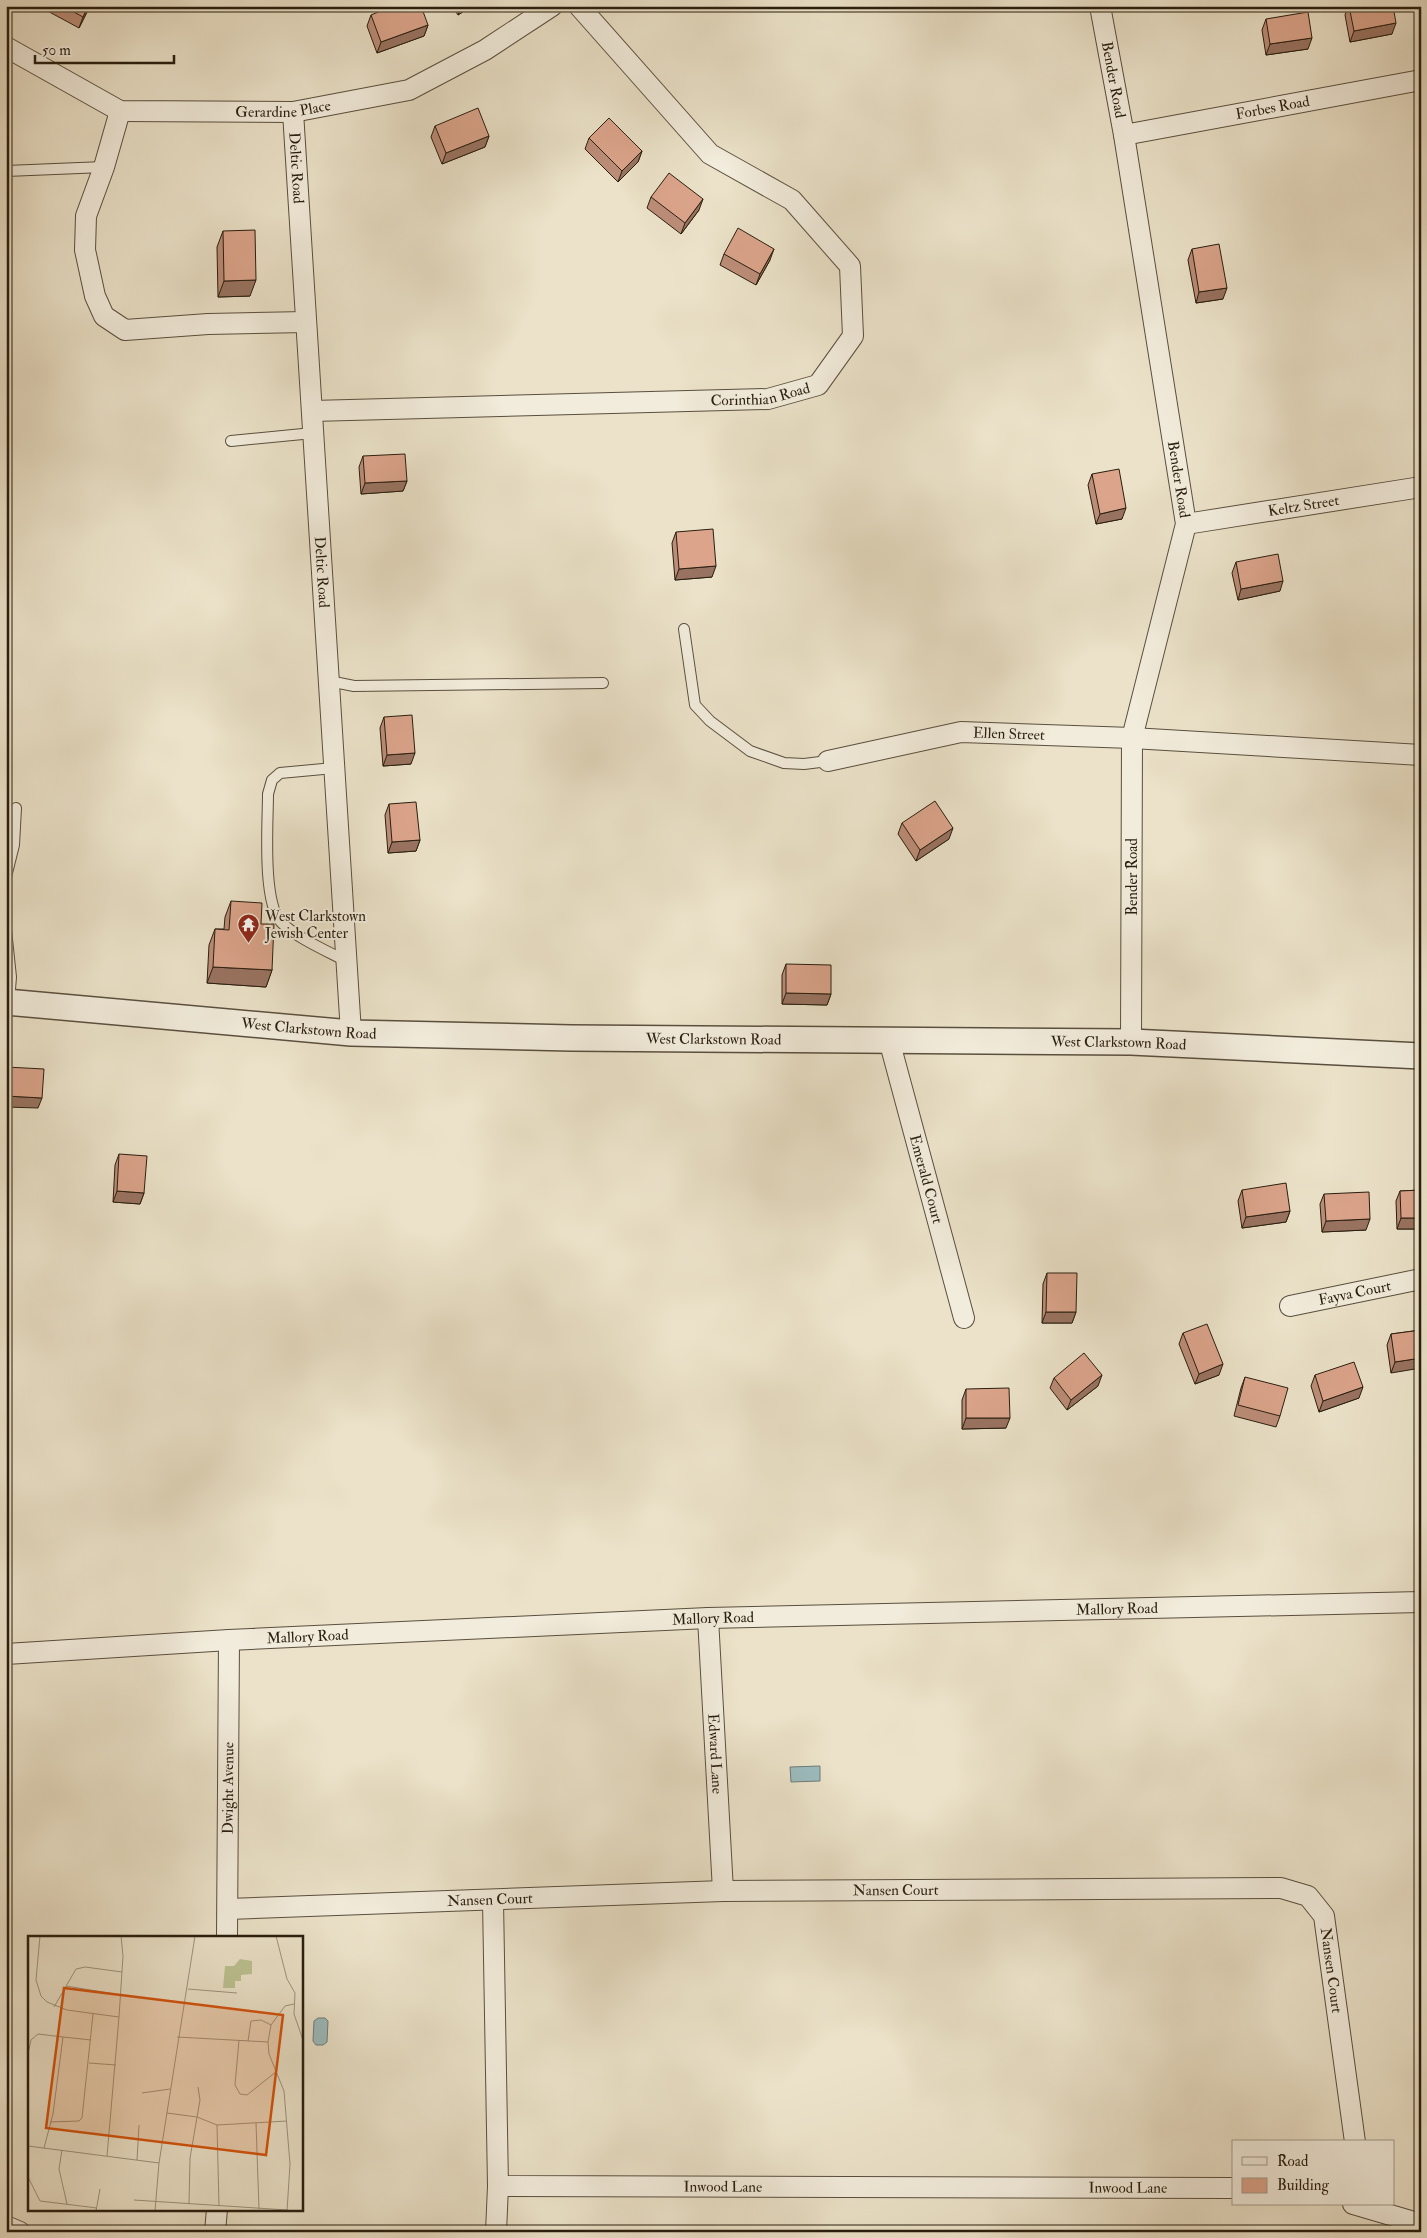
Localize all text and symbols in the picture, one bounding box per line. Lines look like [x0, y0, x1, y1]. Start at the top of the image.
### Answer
scale bar [35, 32, 174, 64]
street label: Bender Road [1097, 40, 1130, 120]
text: 50 m [42, 41, 71, 60]
street label: Forbes Road [1234, 91, 1312, 124]
street label: Gerardine Place [235, 96, 332, 122]
street label: Deltic Road [285, 132, 308, 205]
street label: Corinthian Road [710, 378, 813, 410]
street label: Bender Road [1163, 440, 1194, 520]
street label: Keltz Street [1267, 491, 1341, 520]
street label: Deltic Road [310, 536, 334, 609]
street label: Ellen Street [973, 723, 1045, 744]
street label: Bender Road [1123, 838, 1142, 916]
place label: West Clarkstown Jewish Center [264, 907, 366, 944]
temple icon: West Clarkstown Jewish Center [237, 913, 261, 944]
street label: West Clarkstown Road [239, 1014, 377, 1043]
street label: West Clarkstown Road [645, 1029, 782, 1049]
street label: West Clarkstown Road [1050, 1032, 1187, 1054]
street label: Emerald Court [905, 1132, 948, 1226]
street label: Fayva Court [1317, 1276, 1393, 1309]
street label: Mallory Road [1076, 1598, 1159, 1619]
street label: Mallory Road [672, 1607, 755, 1629]
street label: Mallory Road [266, 1625, 350, 1648]
street label: Edward Lane [704, 1713, 727, 1795]
street label: Dwight Avenue [218, 1742, 238, 1834]
street label: Nansen Court [853, 1880, 939, 1900]
street label: Nansen Court [447, 1888, 533, 1911]
street label: Nansen Court [1316, 1927, 1347, 2014]
inset map [28, 1936, 302, 2210]
legend [1232, 2140, 1394, 2206]
text: Road [1277, 2152, 1309, 2171]
text: Building [1277, 2176, 1329, 2195]
street label: Inwood Lane [683, 2177, 762, 2196]
street label: Inwood Lane [1088, 2178, 1167, 2197]

